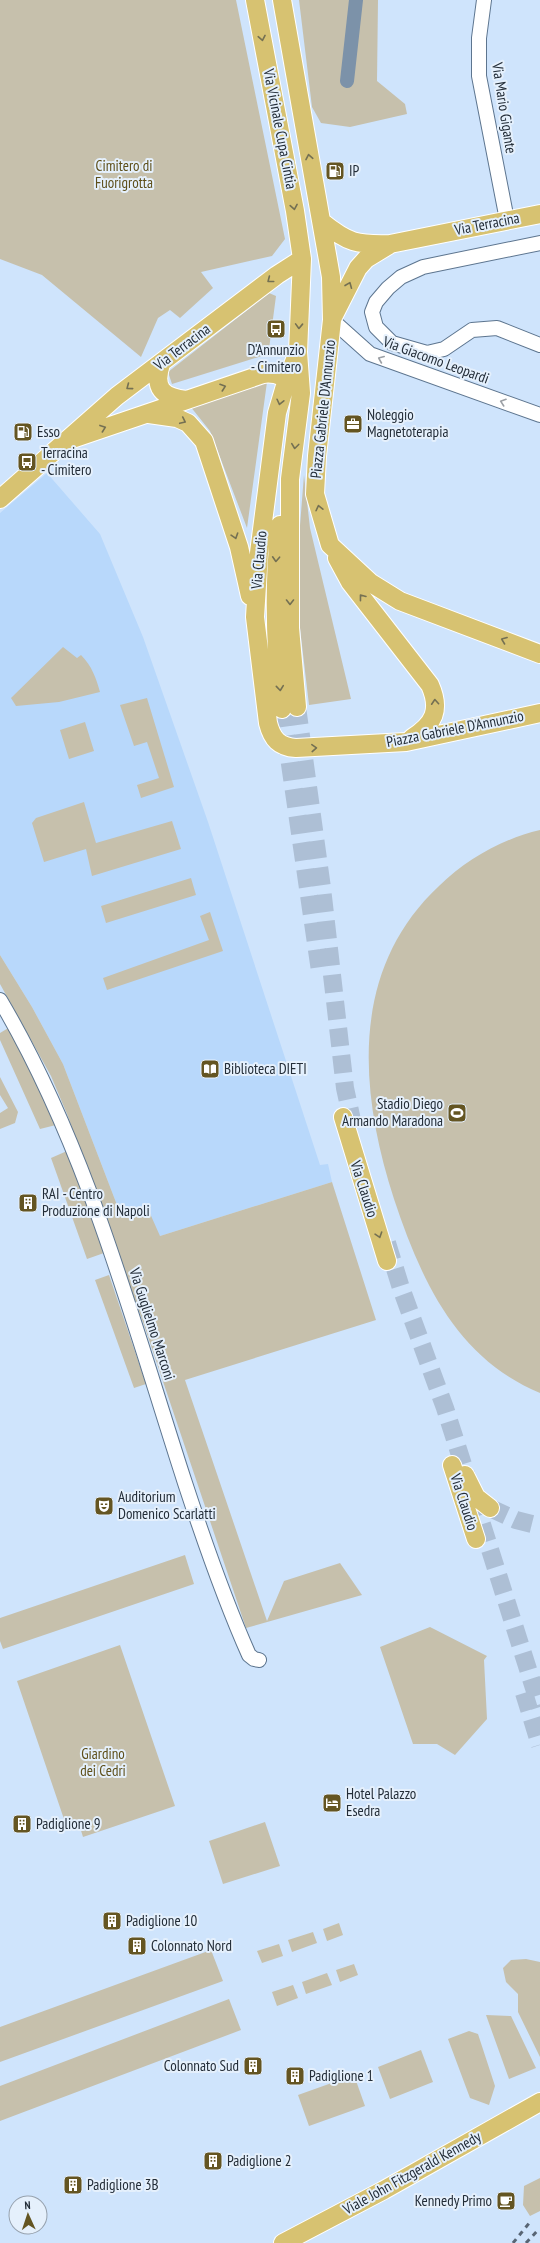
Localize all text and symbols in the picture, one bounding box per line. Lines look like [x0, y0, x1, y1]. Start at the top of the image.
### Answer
one-way arrow [258, 35, 266, 41]
street label: Via Mario Gigante [488, 60, 521, 155]
street label: Via Vicinale Cupa Cintia [259, 66, 301, 191]
one-way arrow [305, 154, 313, 160]
park label: Cimitero di Fuorigrotta [95, 156, 153, 192]
fuel station icon: IP [324, 160, 346, 182]
place label: IP [349, 161, 359, 180]
one-way arrow [290, 204, 298, 210]
street label: Via Terracina [452, 208, 521, 239]
one-way arrow [267, 276, 274, 283]
one-way arrow [345, 282, 353, 289]
bus stop icon: D'Annunzio - Cimitero [265, 318, 287, 340]
street label: Via Terracina [149, 319, 214, 375]
one-way arrow [295, 323, 304, 329]
street label: Via Giacomo Leopardi [380, 331, 492, 388]
street label: Piazza Gabriele D'Annunzio [306, 339, 339, 479]
place label: D'Annunzio - Cimitero [247, 340, 305, 376]
one-way arrow [377, 356, 385, 364]
one-way arrow [127, 382, 134, 389]
one-way arrow [220, 384, 227, 392]
one-way arrow [500, 398, 507, 407]
one-way arrow [276, 399, 284, 405]
place label: Noleggio Magnetoterapia [367, 405, 448, 441]
office icon: Noleggio Magnetoterapia [342, 413, 364, 435]
one-way arrow [178, 416, 186, 424]
fuel station icon: Esso [12, 421, 34, 443]
place label: Esso [37, 422, 60, 441]
one-way arrow [100, 424, 107, 432]
place label: Terracina - Cimitero [41, 443, 92, 479]
one-way arrow [290, 443, 299, 449]
bus stop icon: Terracina - Cimitero [16, 451, 38, 473]
one-way arrow [315, 505, 323, 511]
street label: Via Claudio [246, 530, 271, 591]
one-way arrow [230, 532, 239, 539]
one-way arrow [272, 556, 281, 562]
one-way arrow [359, 595, 366, 602]
one-way arrow [286, 599, 294, 605]
one-way arrow [500, 636, 507, 644]
one-way arrow [275, 685, 284, 692]
one-way arrow [431, 699, 439, 705]
street label: Piazza Gabriele D'Annunzio [385, 706, 525, 751]
one-way arrow [311, 743, 317, 752]
library icon: Biblioteca DIETI [199, 1058, 221, 1080]
place label: Biblioteca DIETI [224, 1059, 307, 1078]
place label: Stadio Diego Armando Maradona [342, 1094, 443, 1130]
sports icon: Stadio Diego Armando Maradona [446, 1102, 468, 1124]
street label: Via Claudio [346, 1157, 383, 1220]
place label: RAI - Centro Produzione di Napoli [42, 1184, 150, 1220]
building icon: RAI - Centro Produzione di Napoli [17, 1192, 39, 1214]
one-way arrow [374, 1232, 383, 1239]
street label: Via Guglielmo Marconi [125, 1264, 180, 1382]
street label: Via Claudio [446, 1470, 483, 1533]
place label: Auditorium Domenico Scarlatti [118, 1487, 216, 1523]
theatre icon: Auditorium Domenico Scarlatti [93, 1495, 115, 1517]
park label: Giardino dei Cedri [80, 1744, 126, 1780]
place label: Hotel Palazzo Esedra [346, 1784, 416, 1820]
hotel icon: Hotel Palazzo Esedra [321, 1792, 343, 1814]
building icon: Padiglione 9 [11, 1813, 33, 1835]
place label: Padiglione 9 [36, 1814, 101, 1833]
building icon: Padiglione 10 [101, 1910, 123, 1932]
place label: Padiglione 10 [126, 1911, 198, 1930]
building icon: Colonnato Nord [126, 1935, 148, 1957]
place label: Colonnato Nord [151, 1936, 232, 1955]
building icon: Colonnato Sud [242, 2055, 264, 2077]
place label: Colonnato Sud [164, 2056, 239, 2075]
building icon: Padiglione 1 [284, 2065, 306, 2087]
place label: Padiglione 1 [309, 2066, 374, 2085]
street label: Viale John Fitzgerald Kennedy [339, 2127, 484, 2219]
building icon: Padiglione 2 [202, 2150, 224, 2172]
place label: Padiglione 2 [227, 2151, 292, 2170]
building icon: Padiglione 3B [62, 2174, 84, 2196]
place label: Padiglione 3B [87, 2175, 159, 2194]
cafe icon: Kennedy Primo [495, 2190, 517, 2212]
place label: Kennedy Primo [415, 2191, 492, 2210]
north arrow [8, 2195, 48, 2235]
text: N [24, 2198, 31, 2212]

